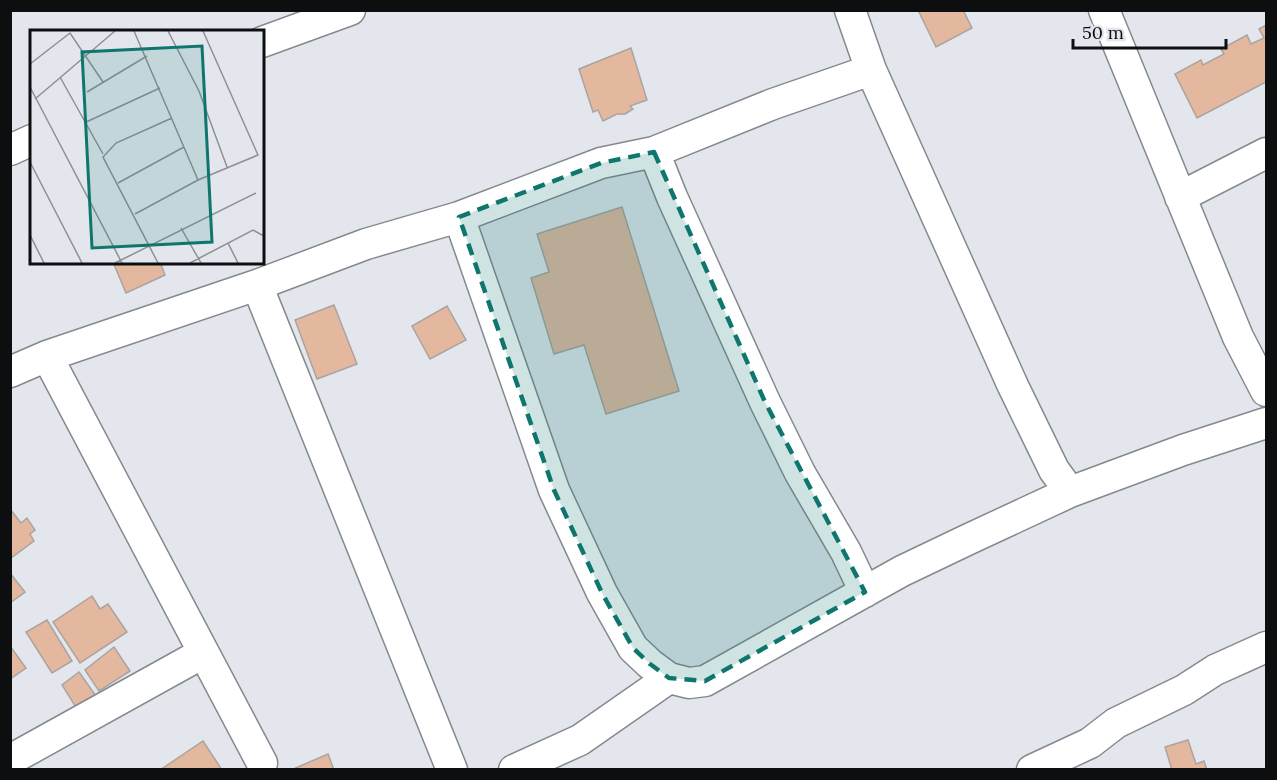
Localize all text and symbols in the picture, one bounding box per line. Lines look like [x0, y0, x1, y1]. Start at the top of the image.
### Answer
scale bar [1073, 12, 1226, 50]
text: 50 m [1082, 21, 1124, 44]
inset map [30, 30, 264, 264]

